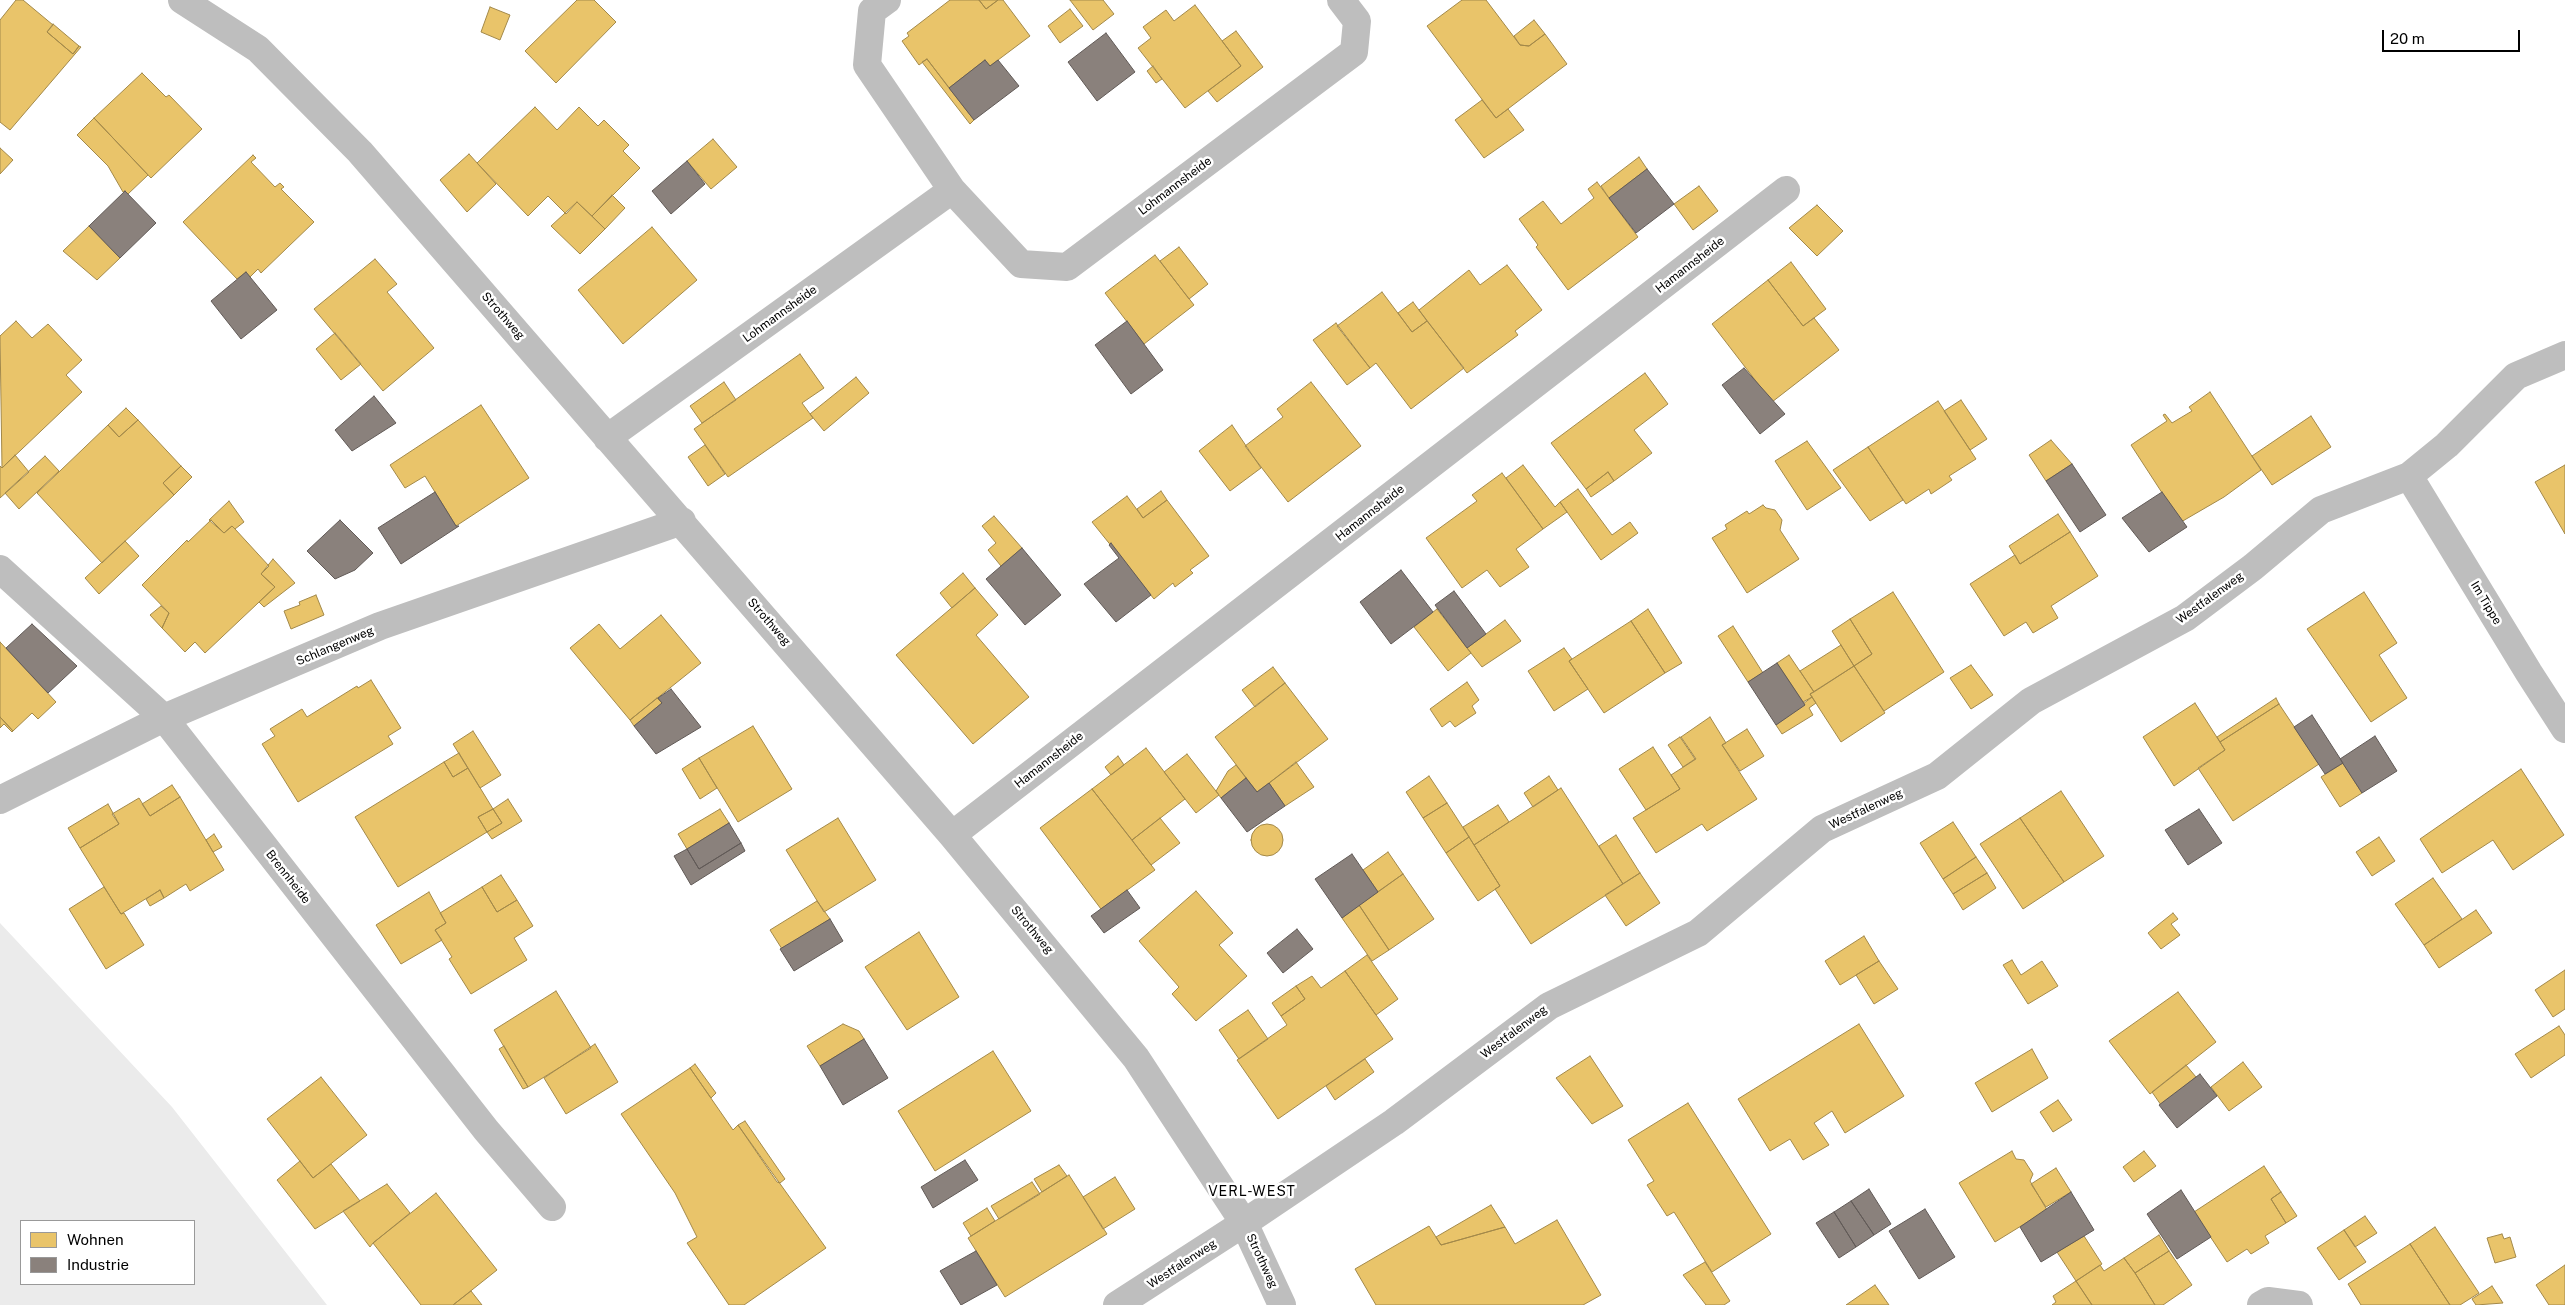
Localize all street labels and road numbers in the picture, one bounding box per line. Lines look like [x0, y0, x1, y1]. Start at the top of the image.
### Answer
street label: Lohmannsheide [1136, 154, 1214, 218]
street label: Hamannsheide [1653, 234, 1727, 296]
street label: Lohmannsheide [740, 282, 820, 346]
street label: Strothweg [478, 289, 528, 343]
street label: Hamannsheide [1333, 482, 1407, 544]
street label: Westfalenweg [2174, 569, 2246, 627]
street label: Im Tippe [2467, 579, 2505, 627]
street label: Strothweg [744, 595, 794, 649]
street label: Schlangenweg [294, 623, 376, 669]
street label: Hamannsheide [1012, 729, 1086, 791]
street label: Westfalenweg [1827, 786, 1905, 832]
street label: Brennheide [263, 847, 313, 907]
street label: Strothweg [1008, 903, 1056, 957]
street label: Westfalenweg [1478, 1002, 1550, 1062]
street label: Strothweg [1243, 1231, 1281, 1291]
street label: Westfalenweg [1145, 1236, 1219, 1292]

